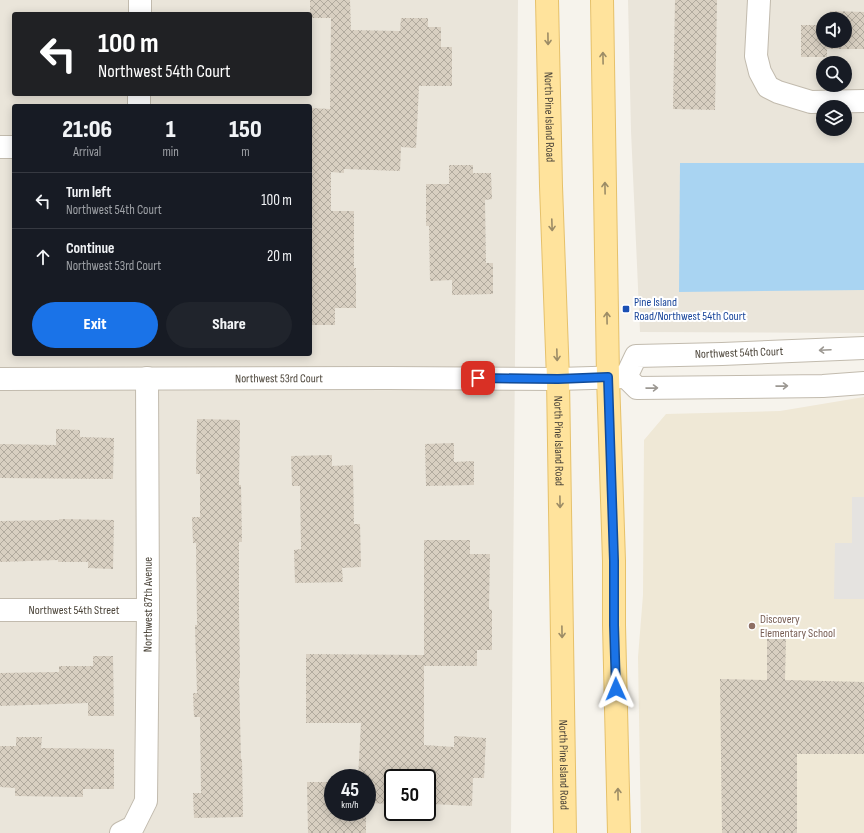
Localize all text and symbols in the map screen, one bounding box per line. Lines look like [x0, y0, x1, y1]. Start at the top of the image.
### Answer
map controls [816, 12, 852, 136]
button: sound [816, 12, 852, 48]
text: 100 m [98, 27, 159, 60]
icon: left [32, 28, 84, 80]
one-way arrow [544, 32, 552, 45]
one-way arrow [599, 52, 607, 65]
button: search [816, 56, 852, 92]
text: Northwest 54th Court [98, 61, 231, 82]
street label: North Pine Island Road [541, 72, 558, 162]
button: layers [816, 100, 852, 136]
text: 21:06 [62, 115, 112, 144]
text: 1 [166, 115, 176, 144]
text: 150 [229, 115, 262, 144]
text: Arrival [73, 144, 101, 160]
text: min [162, 144, 179, 160]
text: m [241, 144, 250, 160]
one-way arrow [601, 182, 609, 195]
text: Turn left [66, 183, 111, 202]
icon: left [32, 190, 54, 212]
text: 100 m [261, 191, 292, 210]
text: Northwest 54th Court [66, 202, 162, 218]
one-way arrow [548, 218, 556, 231]
text: Continue [66, 239, 115, 258]
icon: ahead [32, 246, 54, 268]
text: 20 m [267, 247, 292, 266]
text: Northwest 53rd Court [66, 258, 161, 274]
place label: Pine Island Road/Northwest 54th Court [634, 295, 746, 324]
button: Exit [32, 302, 158, 348]
button: Share [166, 302, 292, 348]
marker: Pine Island Road/Northwest 54th Court [621, 304, 631, 314]
one-way arrow [603, 312, 611, 325]
street label: Northwest 54th Court [695, 344, 784, 362]
one-way arrow [819, 346, 832, 353]
one-way arrow [554, 348, 561, 361]
pin [461, 361, 495, 395]
icon: arrive [467, 367, 489, 389]
street label: Northwest 53rd Court [235, 371, 323, 386]
one-way arrow [775, 382, 788, 390]
one-way arrow [645, 384, 658, 392]
street label: North Pine Island Road [551, 396, 567, 486]
one-way arrow [556, 495, 564, 508]
street label: Northwest 87th Avenue [140, 557, 156, 652]
street label: Northwest 54th Street [29, 603, 120, 618]
place label: Discovery Elementary School [760, 612, 835, 641]
marker: Discovery Elementary School [747, 621, 757, 631]
one-way arrow [558, 625, 566, 638]
position arrow [595, 668, 637, 710]
street label: North Pine Island Road [556, 720, 572, 810]
speed limit sign: 50 [384, 769, 436, 821]
text: 45 [341, 778, 359, 802]
one-way arrow [615, 788, 622, 801]
text: km/h [341, 799, 359, 811]

